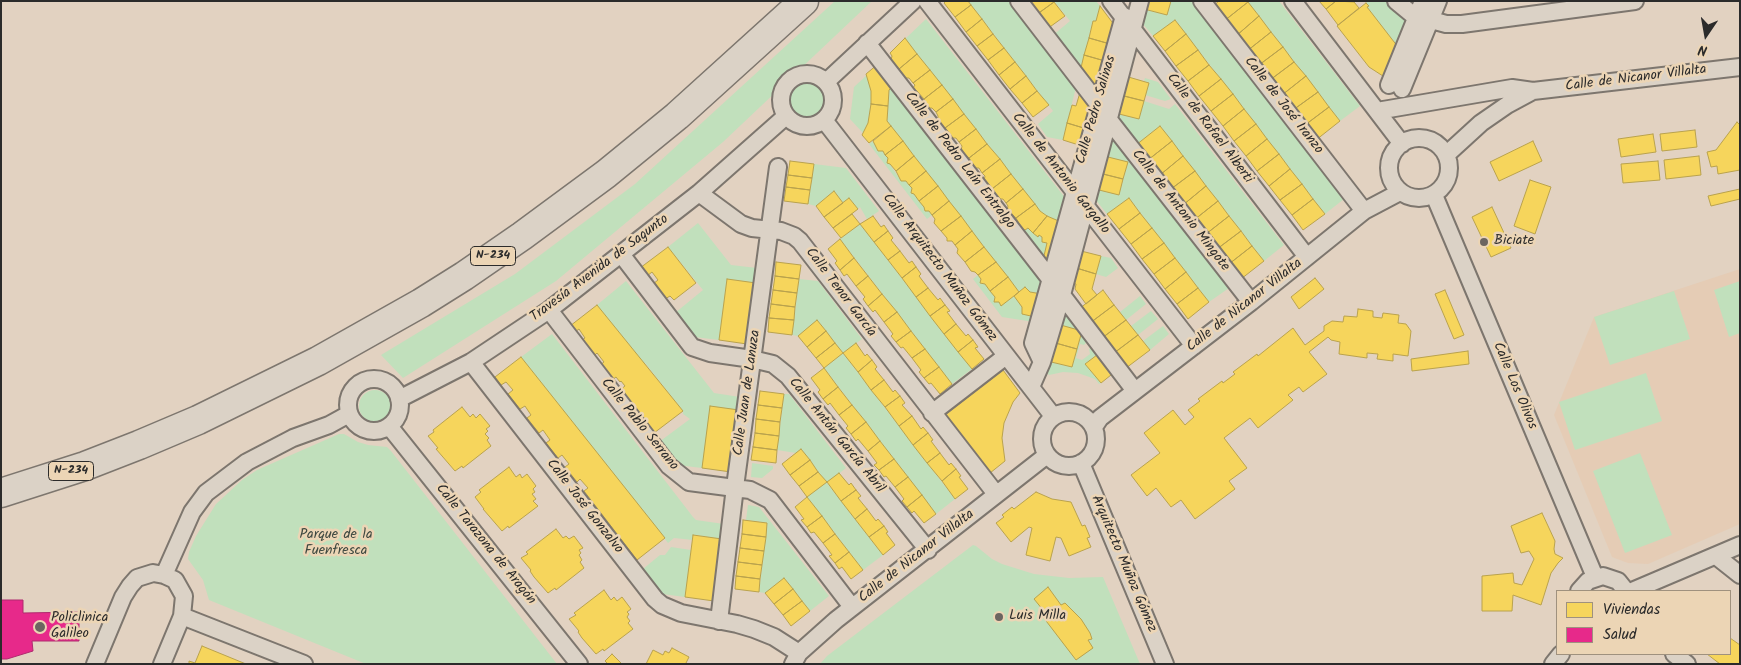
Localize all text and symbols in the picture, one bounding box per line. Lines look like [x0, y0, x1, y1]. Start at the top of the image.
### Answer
north arrow [1681, 10, 1731, 60]
text: N [1696, 38, 1709, 61]
street label: Calle Pedro Salinas [1073, 54, 1121, 166]
street label: Calle de José Iranzo [1240, 54, 1326, 158]
street label: Calle de Nicanor Villalta [1565, 62, 1707, 96]
street label: Calle de Rafael Alberti [1162, 71, 1256, 187]
street label: Calle de Pedro Laín Entralgo [900, 89, 1018, 233]
street label: Calle de Antonio Gargallo [1007, 110, 1113, 238]
street label: Calle de Antonio Mingote [1127, 147, 1233, 275]
street label: Calle Arquitecto Muñoz Gómez [878, 191, 1000, 345]
street label: Travesía Avenida de Sagunto [528, 212, 672, 326]
place label: Biciate [1494, 234, 1534, 250]
marker: Biciate [1478, 236, 1490, 248]
street label: Calle Tenor García [801, 245, 879, 341]
road number: N-234 [470, 247, 516, 266]
street label: Calle de Nicanor Villalta [1184, 256, 1306, 356]
street label: Calle Juan de Lanuza [731, 329, 765, 457]
street label: Calle Los Olivos [1488, 340, 1540, 432]
street label: Calle Pablo Serrano [597, 375, 681, 475]
street label: Calle Antón García Abril [784, 375, 888, 497]
street label: Calle José Gonzalvo [542, 456, 626, 558]
road number: N-234 [48, 462, 94, 481]
street label: Calle Tarazona de Aragón [431, 481, 539, 609]
street label: Arquitecto Muñoz Gómez [1087, 493, 1159, 635]
street label: Calle de Nicanor Villalta [856, 507, 978, 607]
park label: Parque de la Fuenfresca [300, 528, 372, 560]
legend [1556, 590, 1731, 655]
text: Viviendas [1603, 598, 1660, 622]
place label: Luis Milla [1009, 609, 1066, 625]
place label: Policlinica Galileo [51, 611, 108, 644]
marker: Luis Milla [993, 611, 1005, 623]
marker: Policlinica Galileo [33, 620, 47, 634]
text: Salud [1603, 623, 1636, 647]

